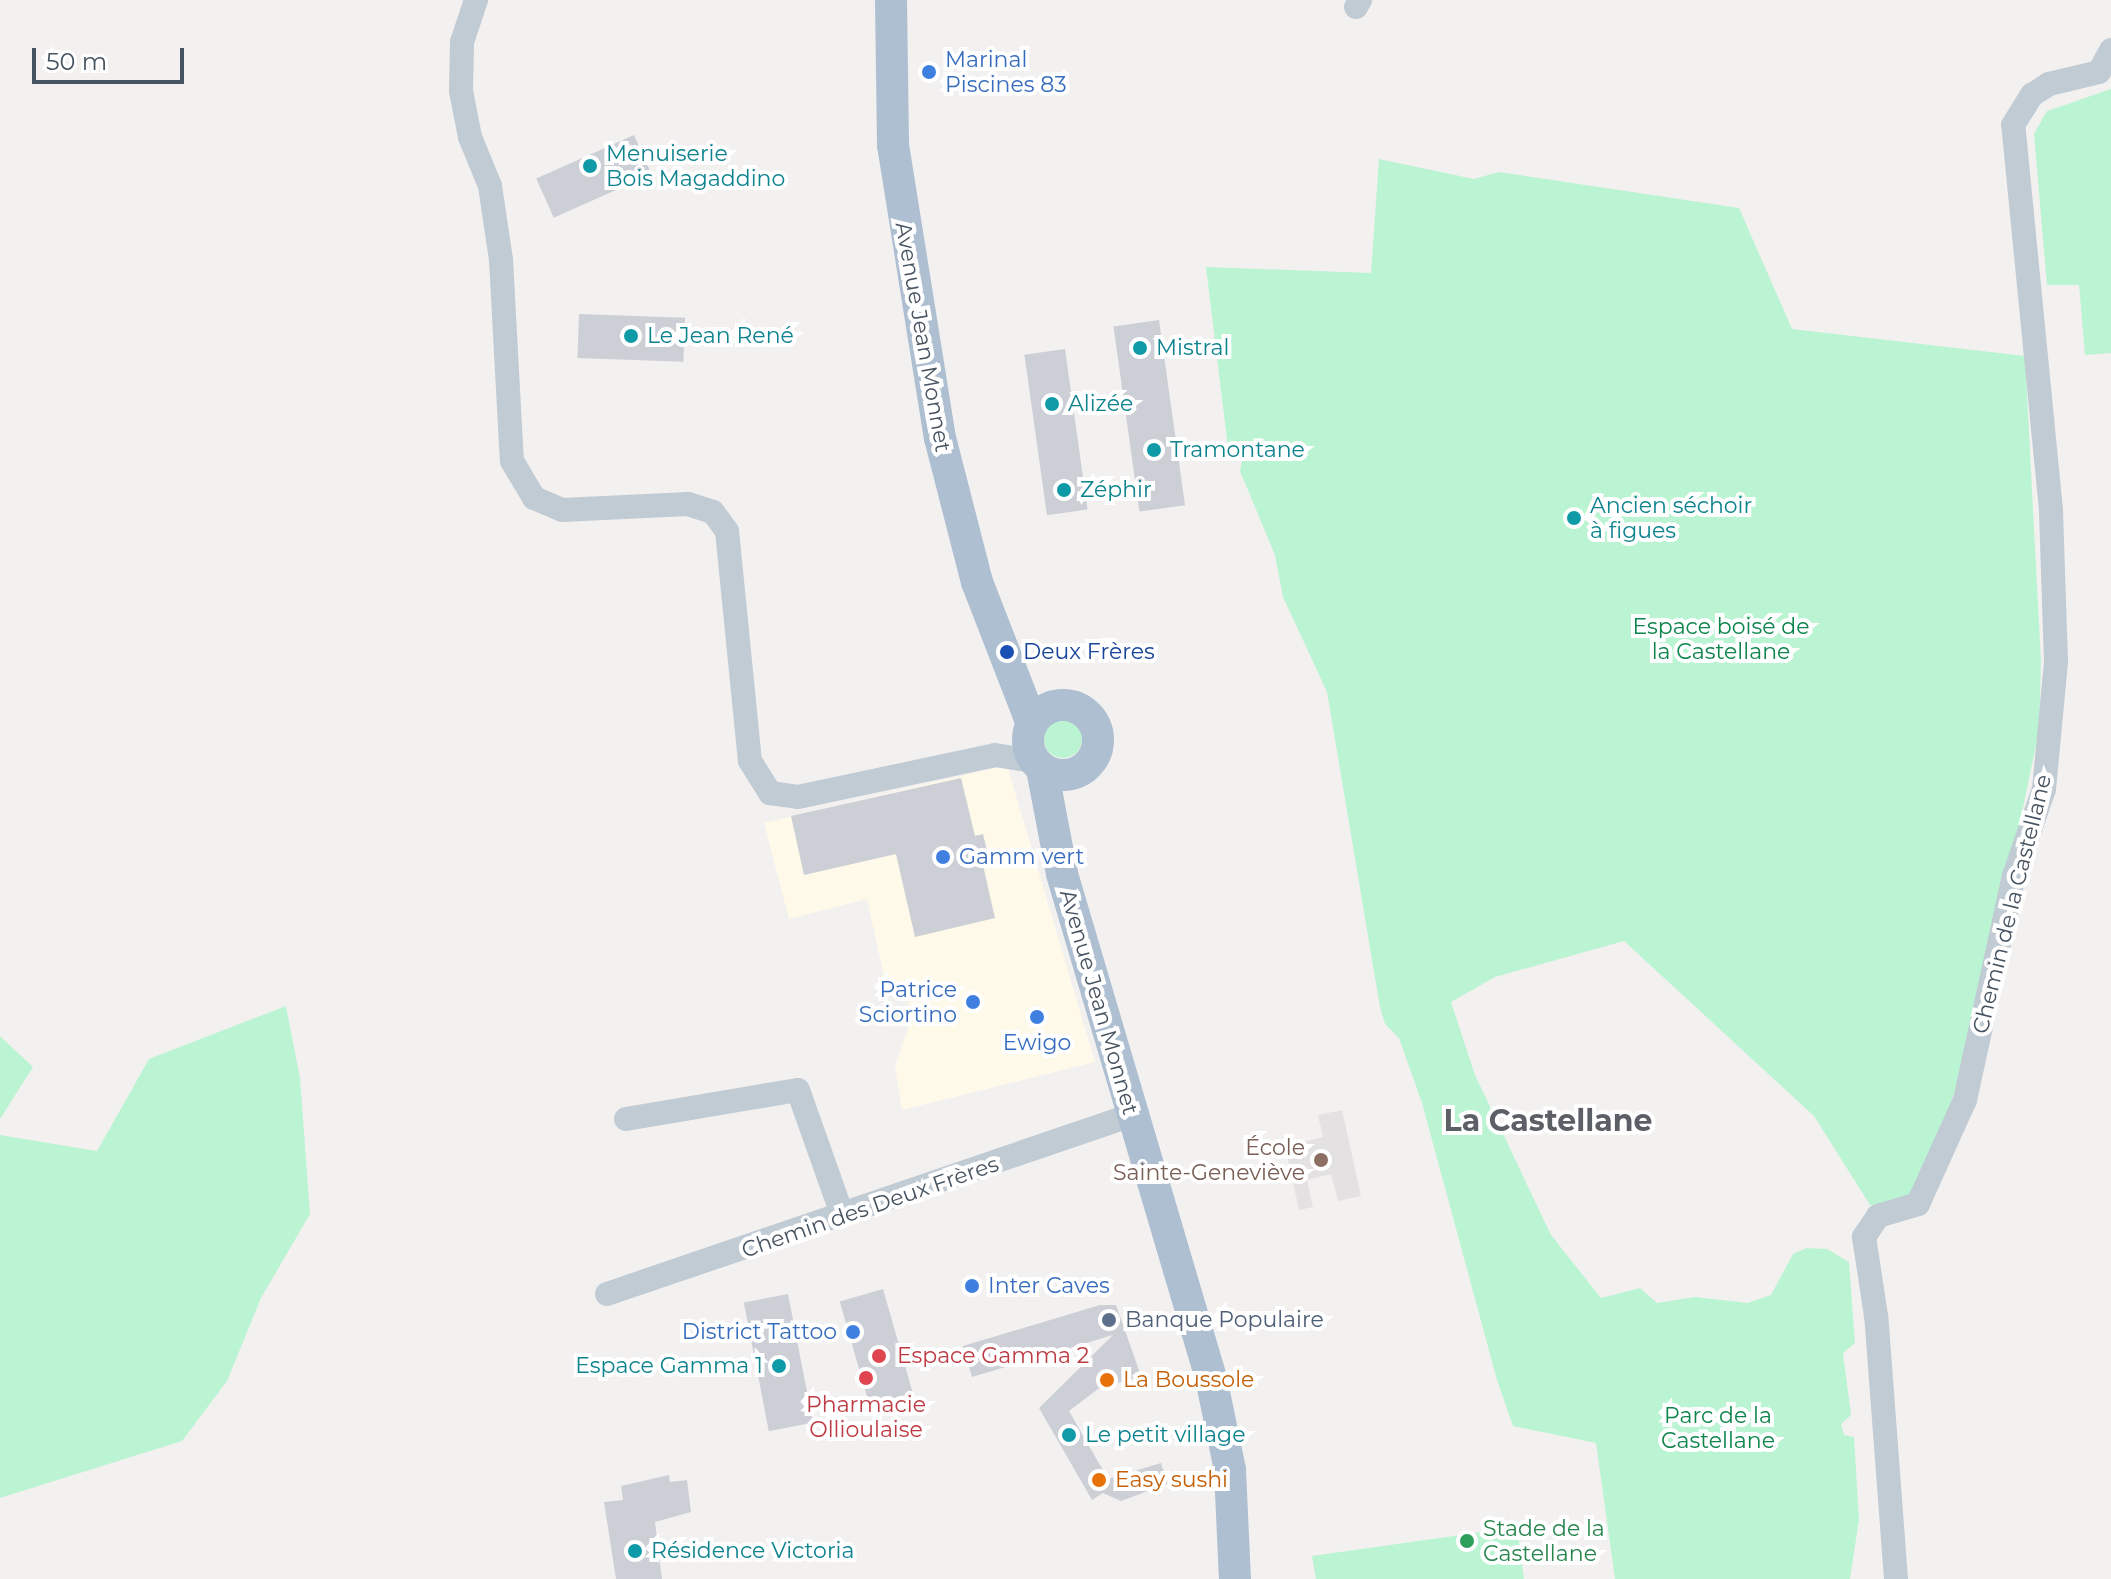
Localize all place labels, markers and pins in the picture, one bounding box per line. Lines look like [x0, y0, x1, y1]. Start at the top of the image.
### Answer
place label: Marinal Piscines 83 [945, 46, 1067, 98]
marker: Marinal Piscines 83 [920, 63, 938, 81]
place label: Menuiserie Bois Magaddino [606, 140, 785, 192]
marker: Menuiserie Bois Magaddino [581, 157, 599, 175]
place label: Le Jean René [647, 323, 794, 349]
marker: Le Jean René [622, 327, 640, 345]
place label: Mistral [1156, 335, 1229, 361]
marker: Mistral [1131, 339, 1149, 357]
place label: Alizée [1068, 391, 1133, 417]
marker: Alizée [1043, 395, 1061, 413]
place label: Tramontane [1170, 437, 1305, 463]
marker: Tramontane [1145, 441, 1163, 459]
place label: Zéphir [1080, 477, 1152, 503]
marker: Zéphir [1055, 481, 1073, 499]
place label: Ancien séchoir à figues [1590, 492, 1752, 544]
marker: Ancien séchoir à figues [1565, 509, 1583, 527]
place label: Deux Frères [1023, 639, 1155, 665]
marker: Deux Frères [998, 643, 1016, 661]
place label: Gamm vert [959, 844, 1084, 870]
marker: Gamm vert [934, 848, 952, 866]
place label: Patrice Sciortino [859, 976, 957, 1028]
marker: Patrice Sciortino [964, 993, 982, 1011]
marker: Ewigo [1028, 1008, 1046, 1026]
place label: Ewigo [1003, 1030, 1071, 1056]
place label: École Sainte-Geneviève [1113, 1134, 1305, 1186]
marker: École Sainte-Geneviève [1312, 1151, 1330, 1169]
place label: Inter Caves [988, 1273, 1110, 1299]
marker: Inter Caves [963, 1277, 981, 1295]
place label: Banque Populaire [1125, 1307, 1324, 1333]
marker: Banque Populaire [1100, 1311, 1118, 1329]
place label: District Tattoo [682, 1319, 837, 1345]
marker: District Tattoo [844, 1323, 862, 1341]
place label: Espace Gamma 2 [897, 1343, 1089, 1369]
marker: Espace Gamma 2 [868, 1345, 890, 1367]
place label: Espace Gamma 1 [575, 1353, 763, 1379]
marker: Espace Gamma 1 [770, 1357, 788, 1375]
place label: La Boussole [1123, 1367, 1254, 1393]
marker: Pharmacie Ollioulaise [857, 1369, 875, 1387]
marker: La Boussole [1098, 1371, 1116, 1389]
place label: Pharmacie Ollioulaise [806, 1391, 926, 1442]
place label: Le petit village [1085, 1422, 1245, 1448]
marker: Le petit village [1060, 1426, 1078, 1444]
place label: Easy sushi [1115, 1467, 1228, 1493]
marker: Easy sushi [1090, 1471, 1108, 1489]
place label: Stade de la Castellane [1483, 1515, 1605, 1566]
marker: Stade de la Castellane [1458, 1532, 1476, 1550]
place label: Résidence Victoria [651, 1538, 854, 1564]
marker: Résidence Victoria [626, 1542, 644, 1560]

